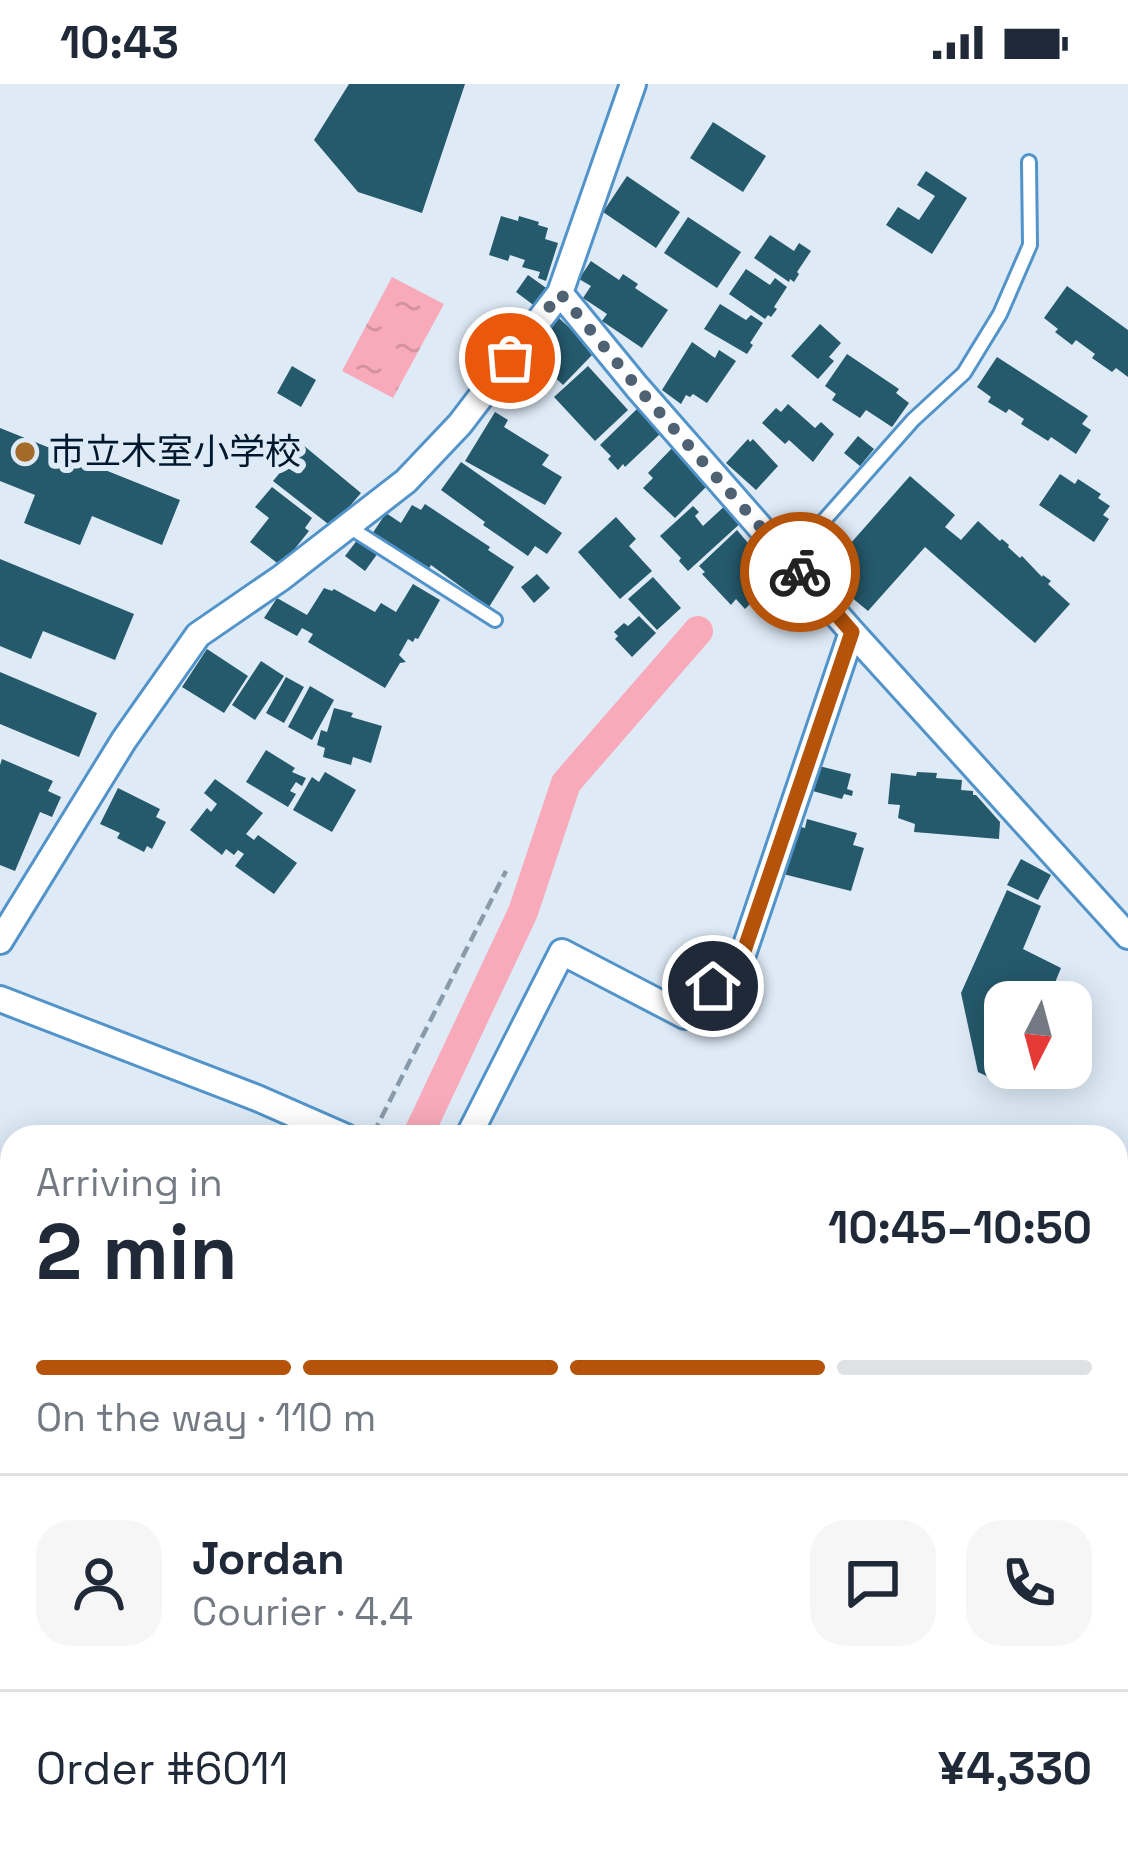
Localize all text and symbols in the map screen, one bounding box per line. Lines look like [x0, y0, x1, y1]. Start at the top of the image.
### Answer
text: 10:43 [60, 14, 179, 71]
pin [459, 307, 561, 409]
icon: bag [477, 325, 543, 391]
place label: 市立木室小学校 [49, 429, 301, 475]
marker: 市立木室小学校 [12, 439, 38, 465]
courier [740, 512, 860, 632]
icon: bike [767, 539, 833, 605]
pin [662, 935, 764, 1037]
icon: home [680, 953, 746, 1019]
north arrow [984, 981, 1092, 1089]
map controls [984, 981, 1092, 1089]
text: Arriving in [36, 1158, 223, 1207]
text: 10:45–10:50 [828, 1199, 1092, 1256]
text: 2 min [36, 1202, 238, 1302]
text: On the way · 110 m [36, 1393, 376, 1442]
button: person [36, 1520, 162, 1646]
button: chat [810, 1520, 936, 1646]
button: phone [966, 1520, 1092, 1646]
text: Jordan [192, 1530, 345, 1587]
text: Courier · 4.4 [192, 1587, 413, 1636]
text: Order #6011 [36, 1740, 289, 1797]
text: ¥4,330 [938, 1740, 1092, 1797]

